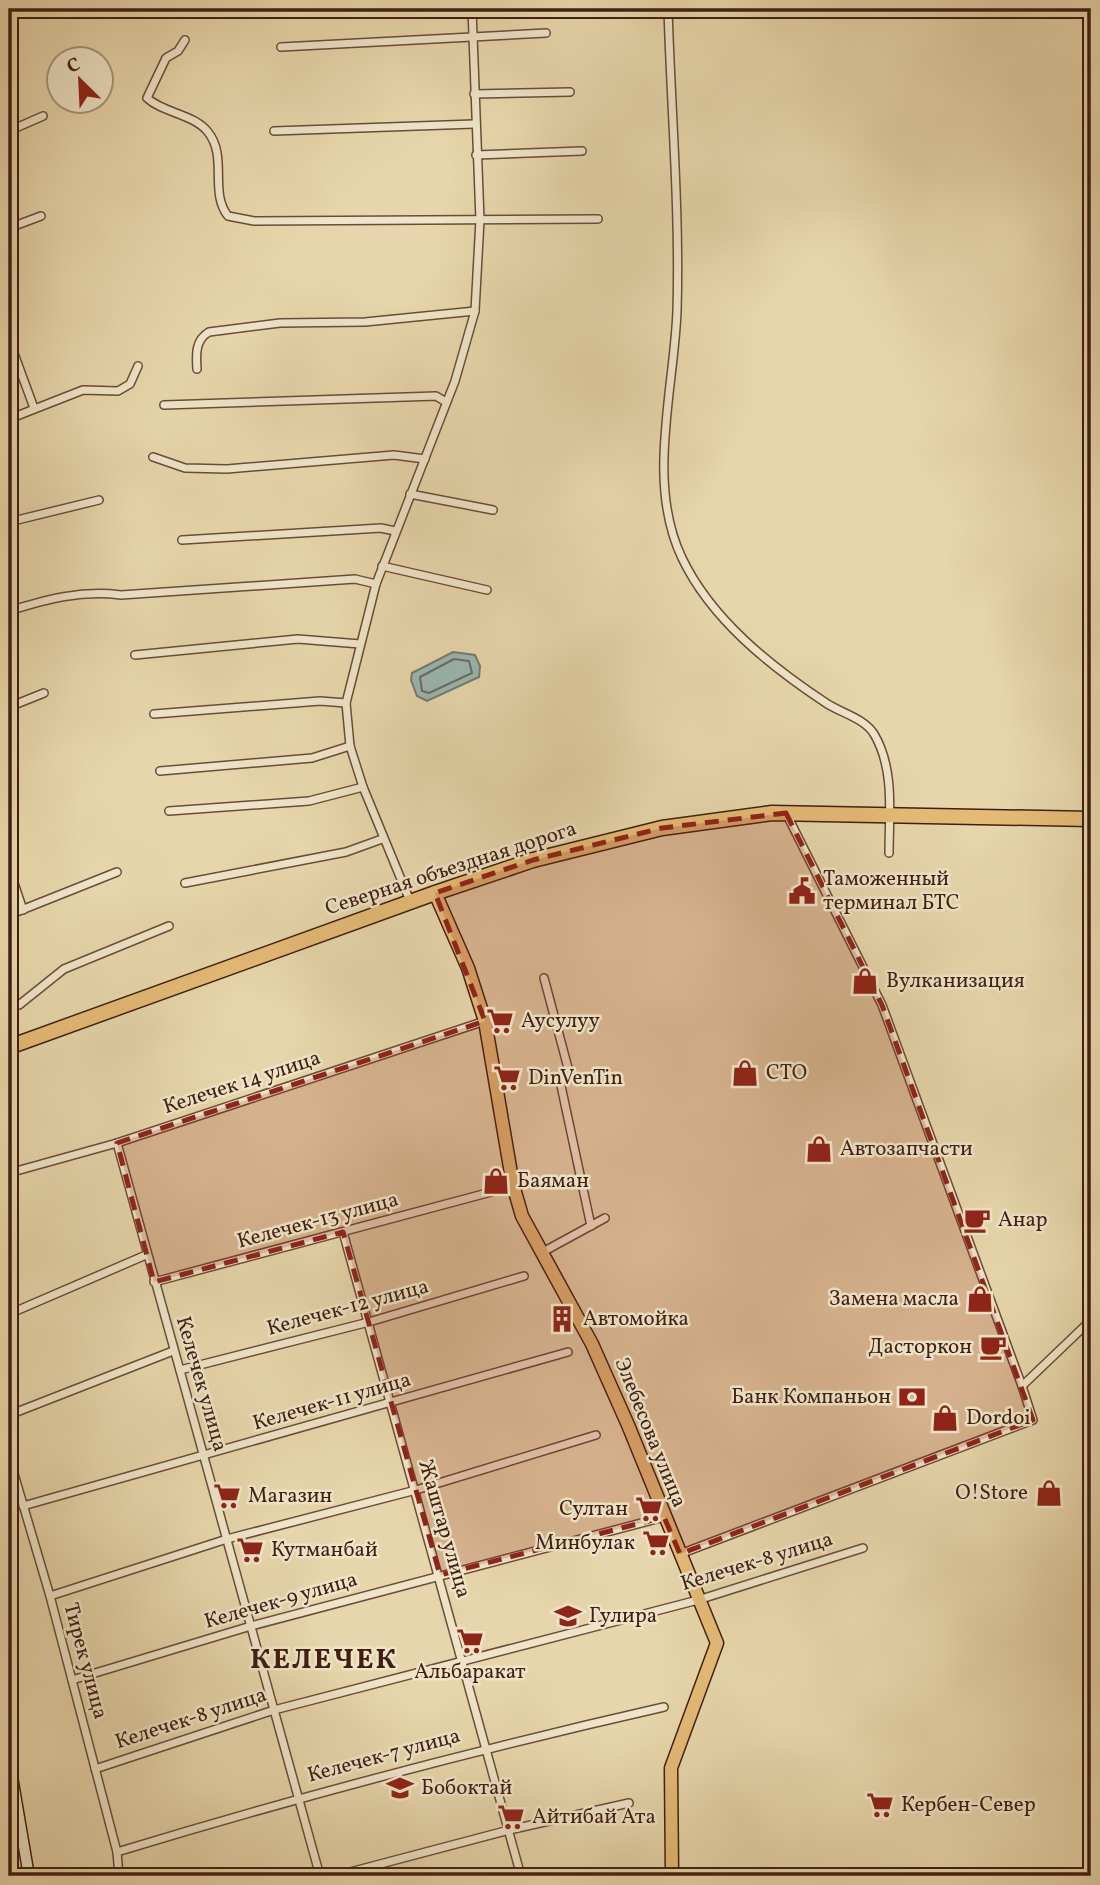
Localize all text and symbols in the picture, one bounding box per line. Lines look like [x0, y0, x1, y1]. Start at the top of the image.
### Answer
north arrow [46, 46, 116, 116]
text: С [63, 52, 85, 81]
street label: Северная объездная дорога [321, 815, 581, 923]
place label: Таможенный терминал БТС [823, 865, 960, 918]
public building icon: Таможенный терминал БТС [787, 876, 817, 906]
shop icon: Вулканизация [850, 966, 880, 996]
place label: Вулканизация [886, 967, 1025, 996]
supermarket icon: Аусулуу [485, 1006, 515, 1036]
place label: Аусулуу [521, 1007, 600, 1036]
street label: Келечек 14 улица [159, 1044, 325, 1122]
shop icon: СТО [730, 1058, 760, 1088]
place label: СТО [766, 1059, 807, 1088]
supermarket icon: DinVenTin [492, 1063, 522, 1093]
place label: DinVenTin [528, 1064, 623, 1093]
shop icon: Автозапчасти [804, 1134, 834, 1164]
place label: Автозапчасти [840, 1135, 973, 1164]
shop icon: Баяман [481, 1166, 511, 1196]
place label: Баяман [517, 1167, 589, 1196]
street label: Келечек-13 улица [234, 1185, 402, 1257]
cafe icon: Анар [962, 1205, 992, 1235]
place label: Анар [998, 1206, 1047, 1235]
street label: Келечек-12 улица [264, 1272, 432, 1344]
shop icon: Замена масла [965, 1284, 995, 1314]
place label: Замена масла [829, 1285, 959, 1314]
building icon: Автомойка [547, 1304, 577, 1334]
place label: Автомойка [583, 1305, 689, 1334]
street label: Келечек улица [168, 1313, 234, 1455]
cafe icon: Дасторкон [978, 1332, 1008, 1362]
place label: Дасторкон [868, 1333, 972, 1362]
street label: Элебесова улица [607, 1354, 693, 1512]
street label: Келечек-11 улица [249, 1366, 415, 1438]
bank icon: Банк Компаньон [897, 1382, 927, 1412]
place label: Банк Компаньон [731, 1383, 891, 1412]
shop icon: Dordoi [930, 1403, 960, 1433]
place label: Dordoi [966, 1404, 1031, 1433]
street label: Жаштар улица [410, 1456, 478, 1602]
shop icon: O!Store [1034, 1478, 1064, 1508]
place label: O!Store [955, 1479, 1028, 1508]
supermarket icon: Магазин [212, 1481, 242, 1511]
place label: Магазин [248, 1482, 333, 1511]
supermarket icon: Султан [634, 1494, 664, 1524]
place label: Султан [559, 1495, 628, 1524]
street label: Келечек-8 улица [677, 1525, 837, 1599]
supermarket icon: Минбулак [641, 1528, 671, 1558]
place label: Минбулак [535, 1529, 635, 1558]
supermarket icon: Кутманбай [235, 1535, 265, 1565]
place label: Кутманбай [271, 1536, 378, 1565]
street label: Келечек-9 улица [201, 1565, 361, 1637]
street label: Тирек улица [56, 1600, 114, 1722]
school or university icon: Гулира [553, 1601, 583, 1631]
place label: Гулира [589, 1602, 657, 1631]
supermarket icon: Альбаракат [455, 1626, 485, 1656]
district label: КЕЛЕЧЕК [250, 1641, 398, 1680]
place label: Альбаракат [414, 1658, 526, 1687]
street label: Келечек-8 улица [111, 1681, 271, 1757]
street label: Келечек-7 улица [304, 1722, 464, 1790]
school or university icon: Бобоктай [385, 1773, 415, 1803]
place label: Бобоктай [421, 1774, 513, 1803]
supermarket icon: Кербен-Север [865, 1790, 895, 1820]
place label: Кербен-Север [901, 1791, 1036, 1820]
supermarket icon: Айтибай Ата [496, 1802, 526, 1832]
place label: Айтибай Ата [532, 1803, 656, 1832]

